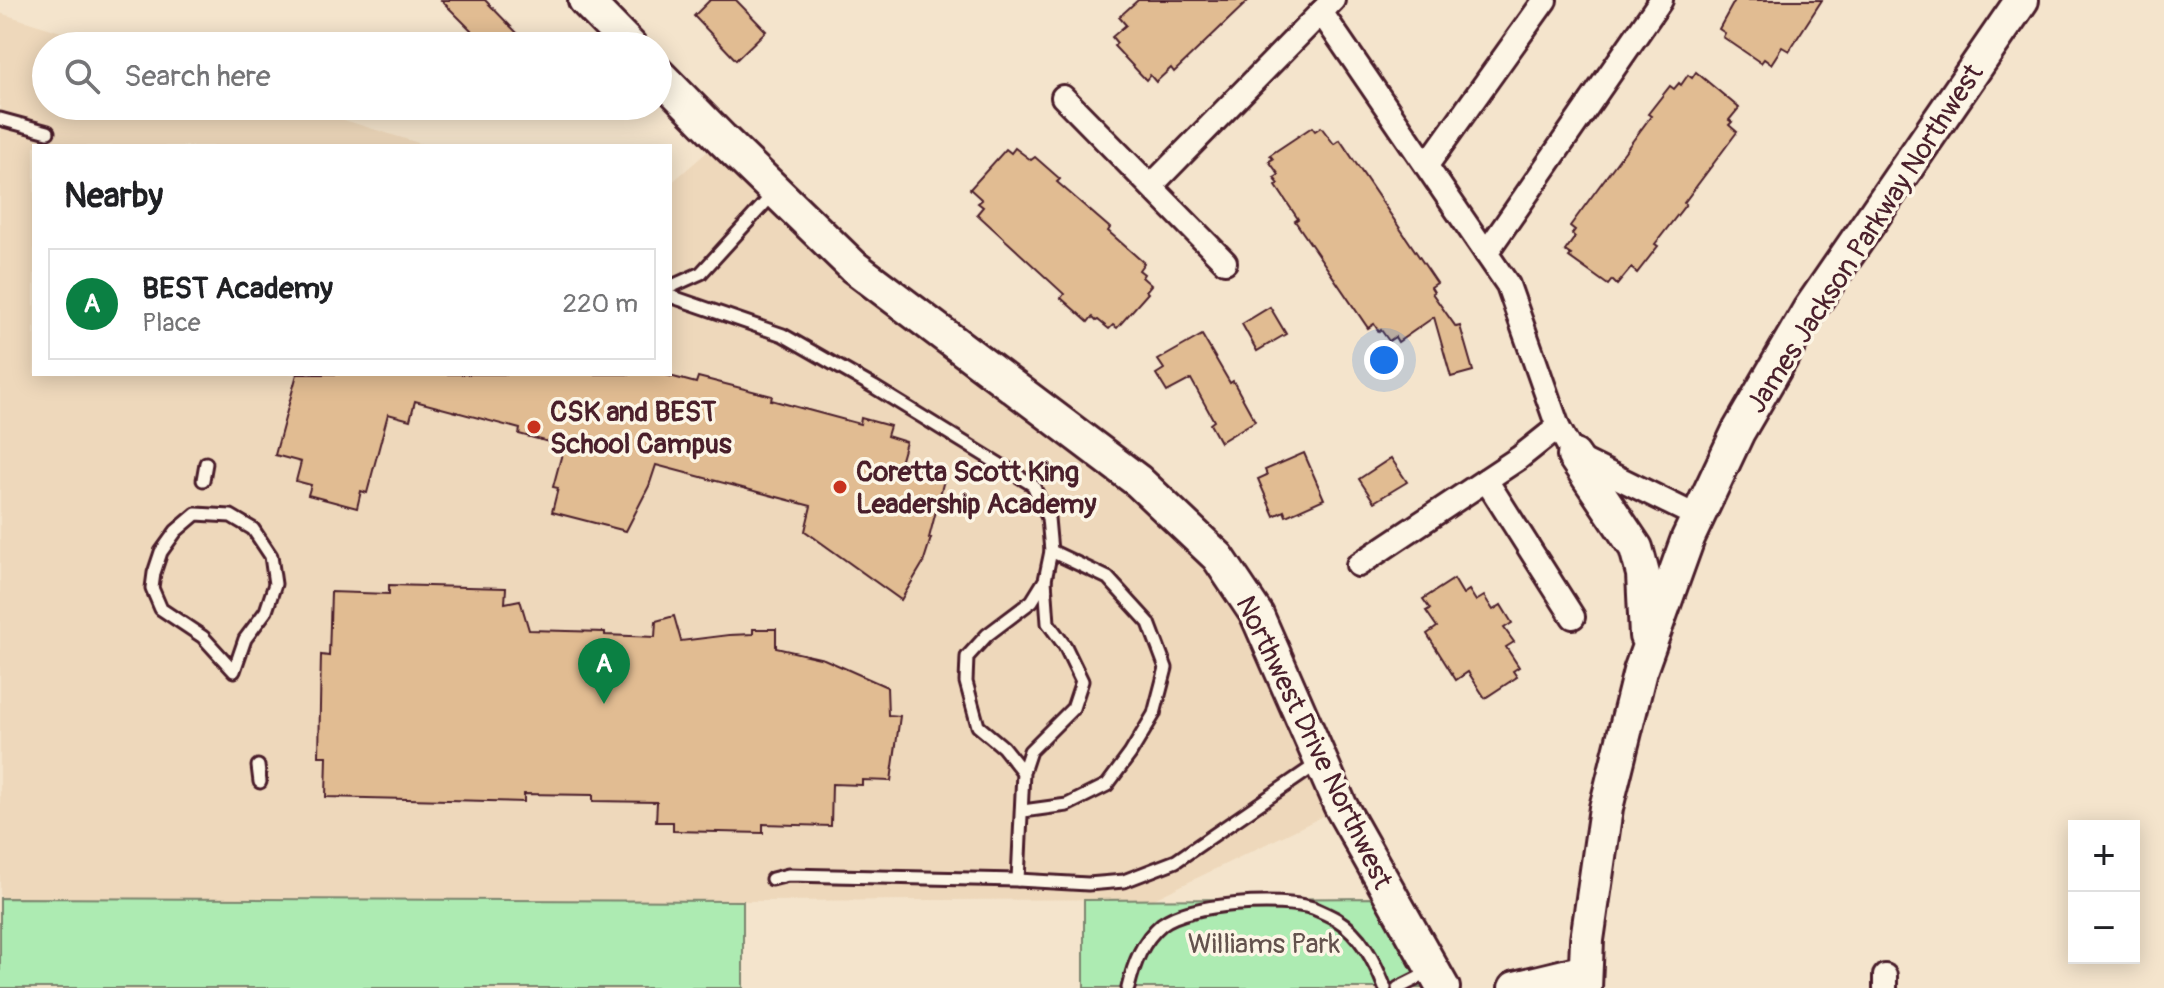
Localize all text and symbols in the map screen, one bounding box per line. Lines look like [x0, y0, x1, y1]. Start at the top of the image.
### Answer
search box [32, 32, 672, 120]
icon: search [60, 54, 104, 98]
street label: James Jackson Parkway Northwest [1739, 57, 1992, 420]
text: Search here [124, 58, 271, 95]
text: Nearby [64, 175, 163, 218]
text: BEST Academy [142, 270, 333, 307]
text: A [84, 288, 100, 320]
text: 220 m [562, 288, 638, 320]
text: Place [142, 307, 201, 339]
your location [1364, 340, 1404, 380]
place label: CSK and BEST School Campus [550, 395, 732, 462]
marker: CSK and BEST School Campus [525, 418, 543, 436]
place label: Coretta Scott King Leadership Academy [856, 455, 1096, 522]
marker: Coretta Scott King Leadership Academy [831, 478, 849, 496]
street label: Northwest Drive Northwest [1227, 590, 1400, 896]
pin: A [578, 638, 630, 704]
map controls [2068, 820, 2140, 964]
button: + [2068, 820, 2140, 892]
button: − [2068, 892, 2140, 964]
park label: Williams Park [1188, 927, 1340, 962]

